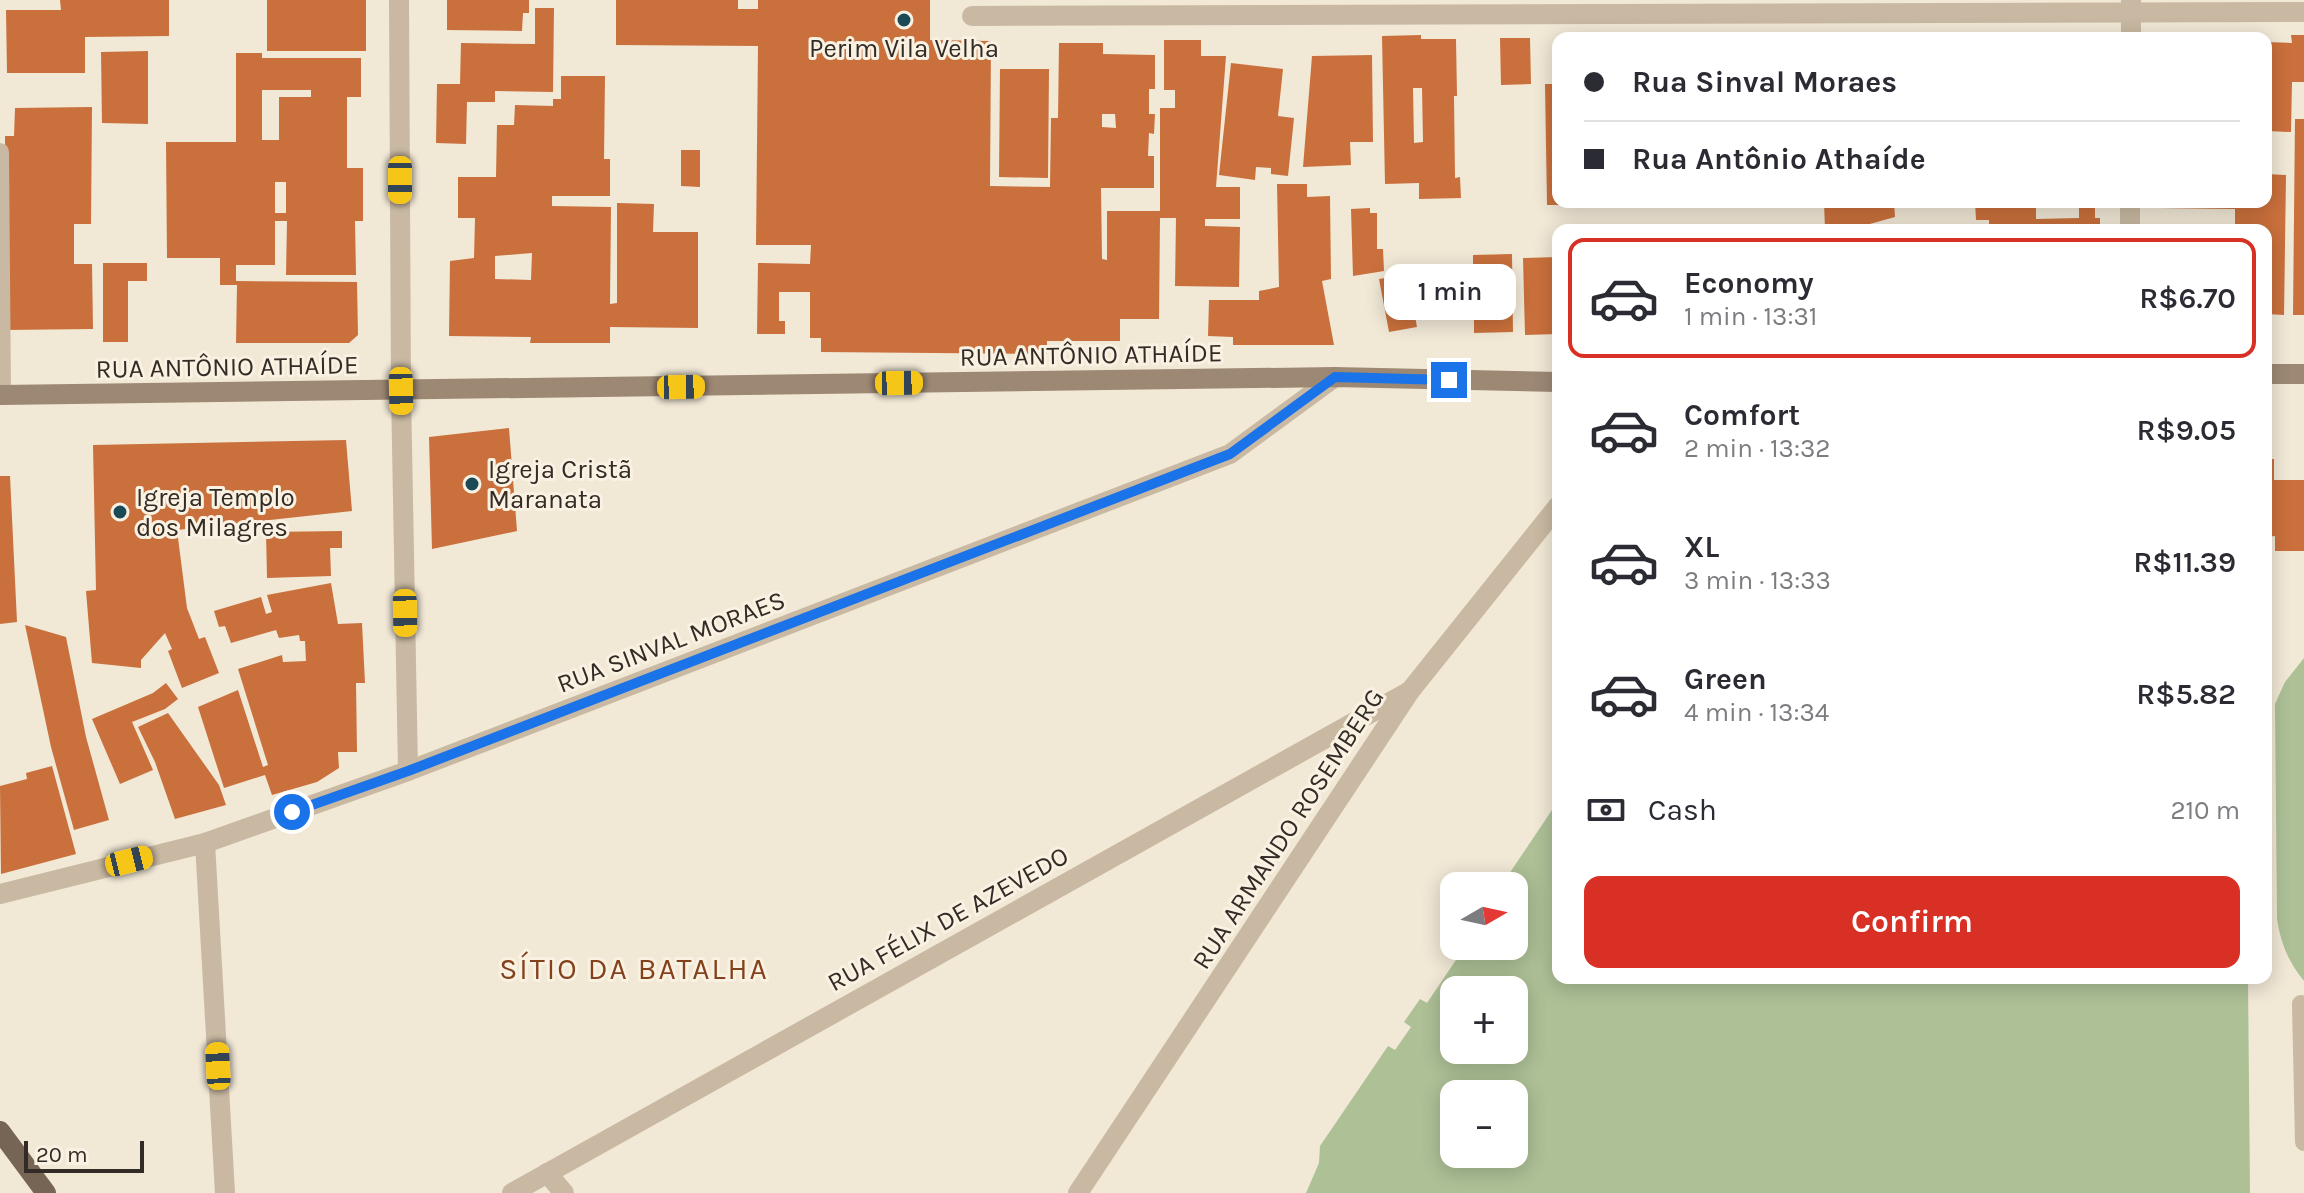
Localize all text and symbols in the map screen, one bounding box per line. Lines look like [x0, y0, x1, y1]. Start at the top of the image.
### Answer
marker: Perim Vila Velha [895, 11, 913, 29]
place label: Perim Vila Velha [809, 33, 999, 64]
text: Rua Sinval Moraes [1632, 64, 1897, 100]
text: Rua Antônio Athaíde [1632, 141, 1926, 177]
car [388, 156, 412, 204]
icon: car [1588, 262, 1660, 334]
callout: 1 min [1383, 264, 1515, 320]
text: Economy [1684, 265, 1814, 301]
text: 1 min [1418, 276, 1482, 307]
text: R$6.70 [2139, 280, 2236, 316]
text: 1 min · 13:31 [1684, 301, 1817, 332]
street label: RUA ANTÔNIO ATHAÍDE [959, 336, 1223, 373]
street label: RUA ANTÔNIO ATHAÍDE [95, 348, 359, 385]
route end [1431, 362, 1467, 398]
car [389, 367, 413, 415]
car [875, 371, 923, 395]
car [657, 375, 705, 399]
icon: car [1588, 394, 1660, 466]
text: Comfort [1684, 397, 1800, 433]
text: R$9.05 [2137, 412, 2236, 448]
text: 2 min · 13:32 [1684, 433, 1830, 464]
place label: Igreja Cristã Maranata [488, 454, 632, 515]
marker: Igreja Cristã Maranata [463, 475, 481, 493]
place label: Igreja Templo dos Milagres [136, 482, 295, 543]
marker: Igreja Templo dos Milagres [111, 503, 129, 521]
icon: car [1588, 526, 1660, 598]
text: XL [1684, 529, 1719, 565]
text: R$11.39 [2133, 544, 2236, 580]
text: 3 min · 13:33 [1684, 565, 1831, 596]
street label: RUA SINVAL MORAES [553, 584, 789, 700]
car [393, 589, 417, 637]
icon: car [1588, 658, 1660, 730]
text: Green [1684, 661, 1767, 697]
text: R$5.82 [2136, 676, 2236, 712]
street label: RUA ARMANDO ROSEMBERG [1186, 683, 1390, 975]
text: 4 min · 13:34 [1684, 697, 1829, 728]
icon: cash [1584, 788, 1628, 832]
text: Cash [1648, 792, 1717, 828]
route start [274, 794, 310, 830]
text: 210 m [2170, 795, 2240, 826]
street label: RUA FÉLIX DE AZEVEDO [822, 839, 1074, 998]
car [103, 844, 155, 878]
north arrow [1440, 872, 1528, 960]
map controls [1440, 872, 1528, 1168]
button: Confirm [1584, 876, 2240, 968]
district label: SÍTIO DA BATALHA [499, 951, 769, 987]
button: + [1440, 976, 1528, 1064]
car [205, 1041, 231, 1091]
button: − [1440, 1080, 1528, 1168]
scale bar [24, 1137, 144, 1173]
text: 20 m [36, 1142, 88, 1168]

